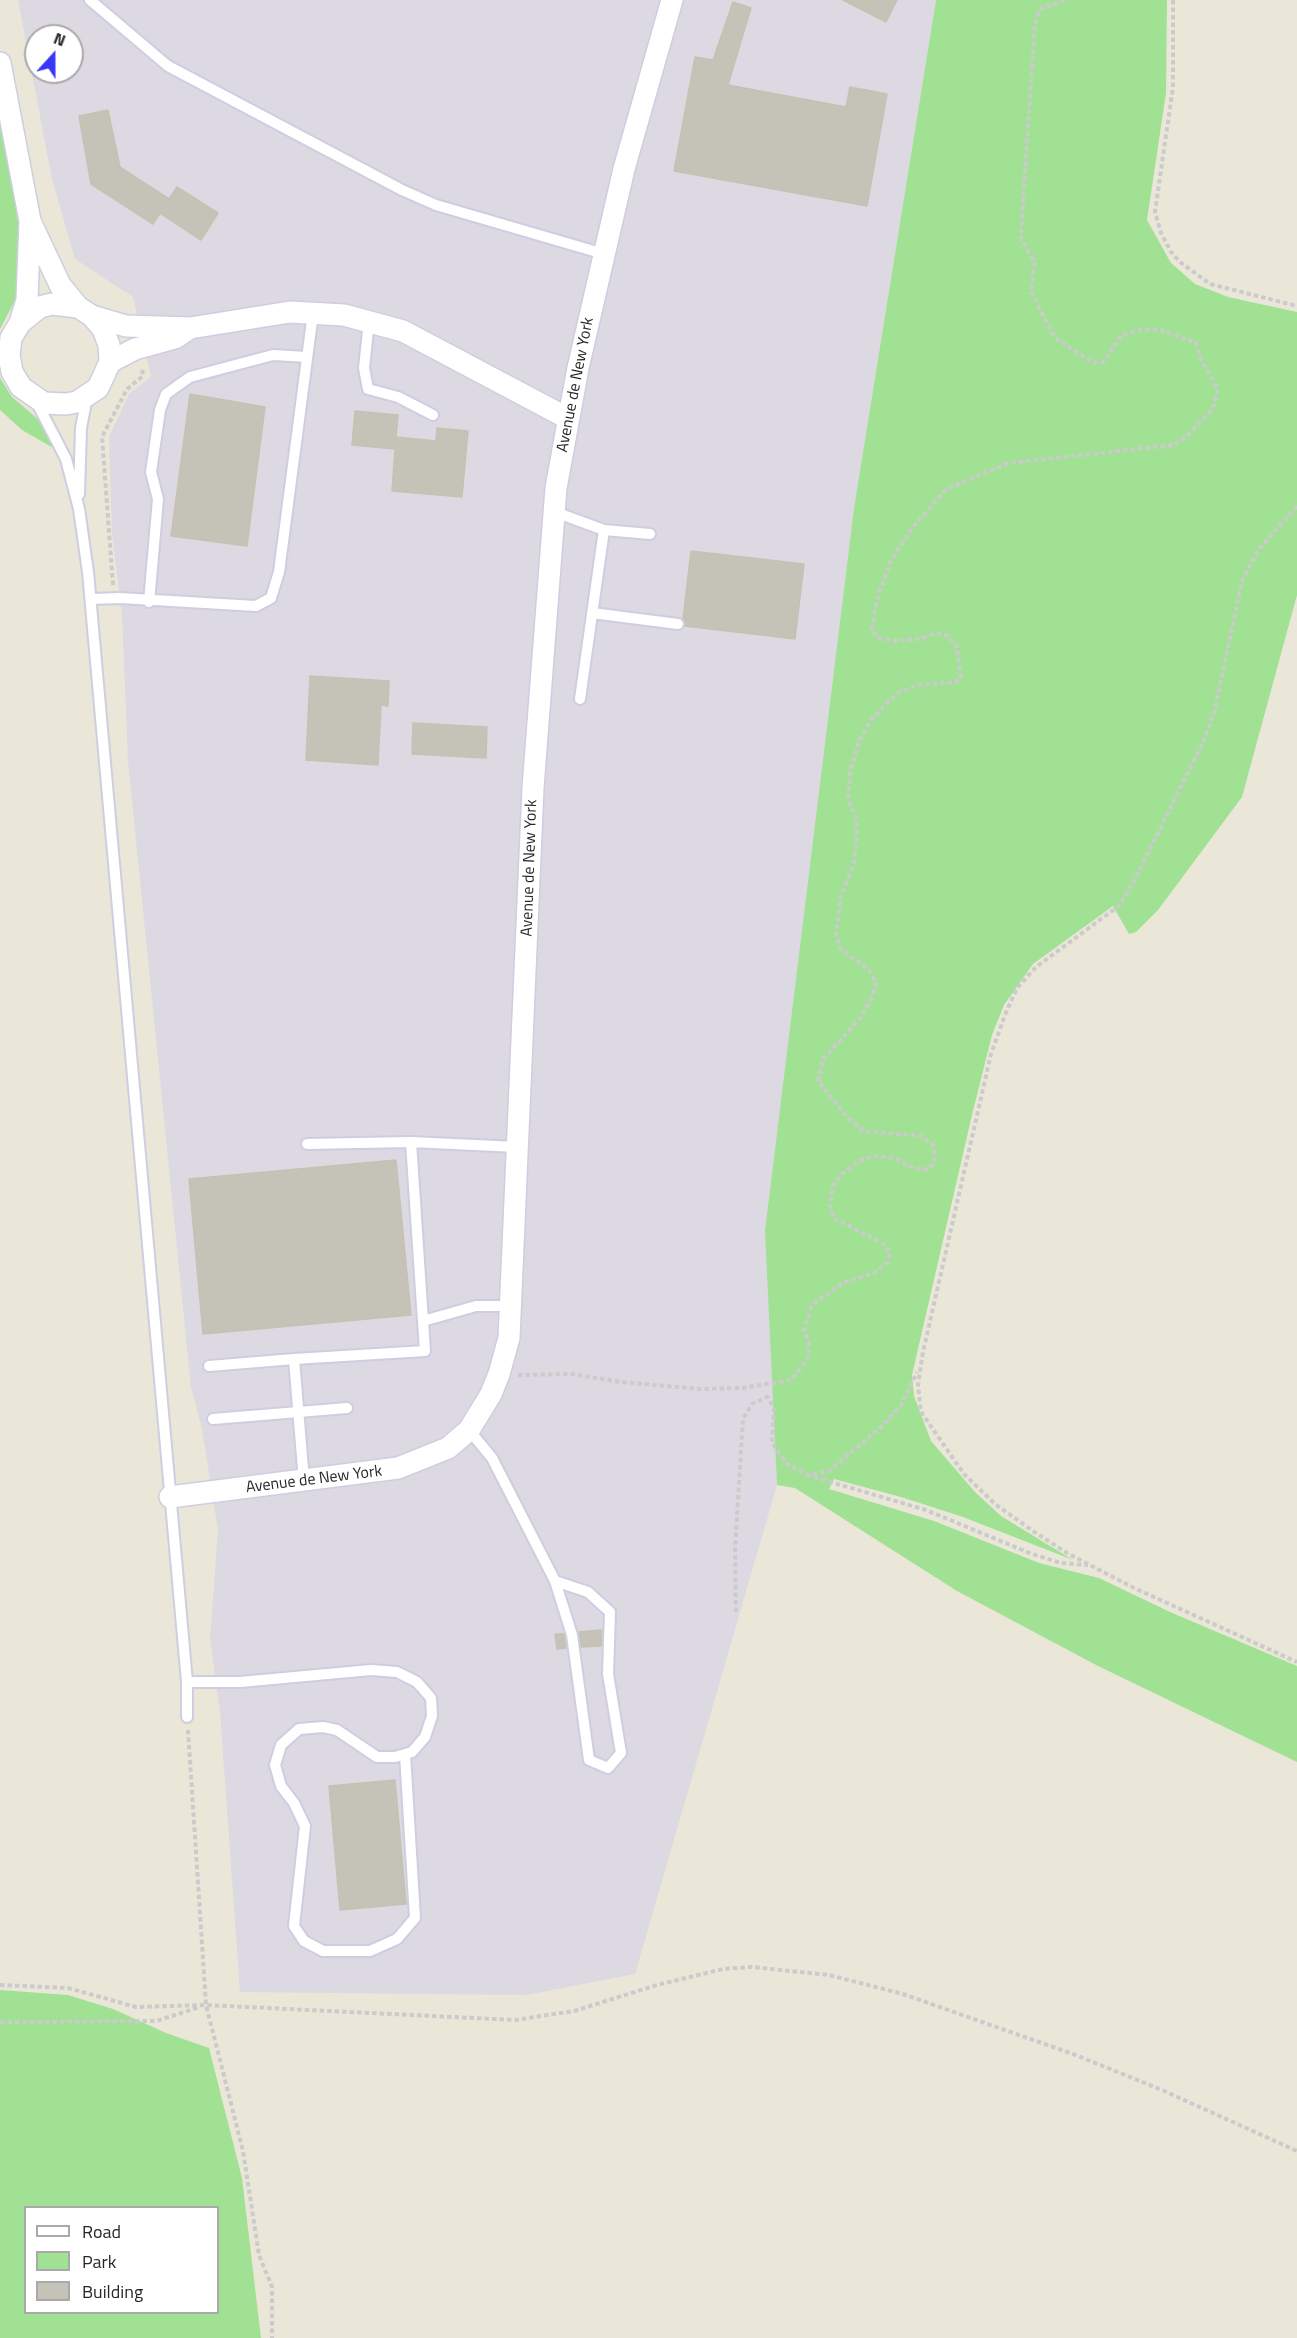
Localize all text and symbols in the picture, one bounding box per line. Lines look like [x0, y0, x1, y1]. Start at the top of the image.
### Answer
north arrow [24, 24, 84, 84]
text: N [50, 26, 69, 52]
street label: Avenue de New York [553, 316, 599, 454]
street label: Avenue de New York [518, 799, 542, 937]
street label: Avenue de New York [245, 1462, 383, 1498]
legend [24, 2206, 219, 2314]
text: Road [82, 2218, 121, 2245]
text: Park [82, 2248, 116, 2275]
text: Building [82, 2278, 143, 2305]

